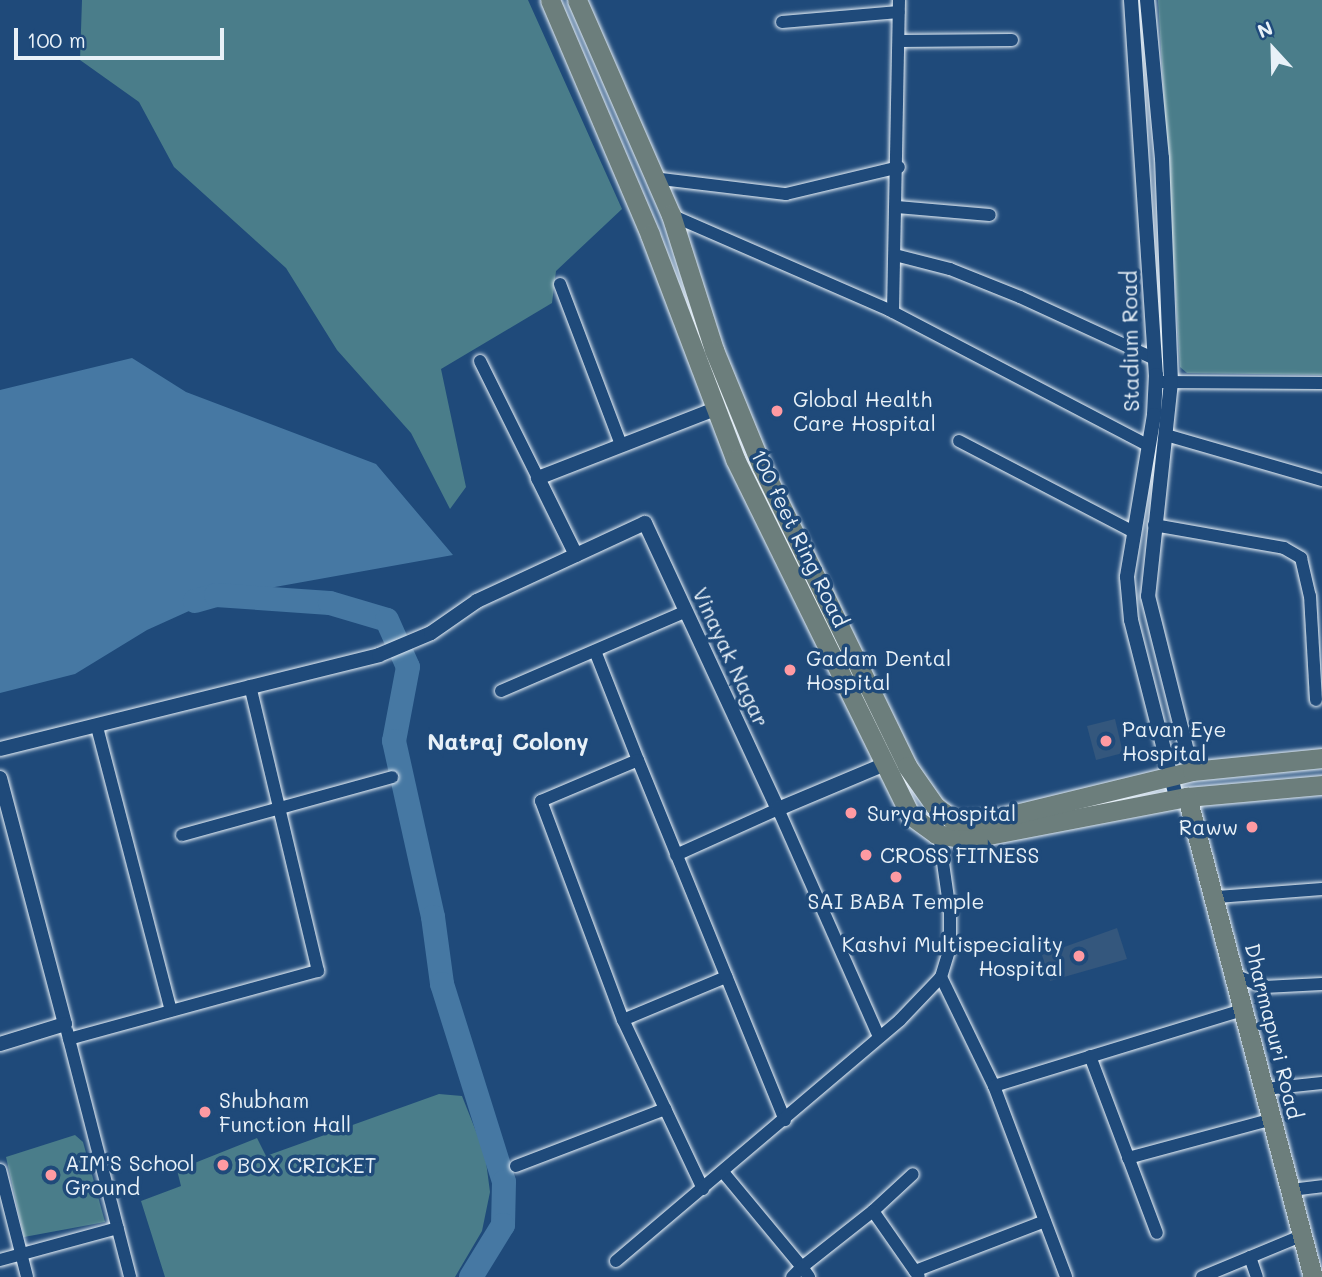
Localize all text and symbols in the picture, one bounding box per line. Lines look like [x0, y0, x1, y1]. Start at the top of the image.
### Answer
scale bar [18, 14, 228, 58]
north arrow [1238, 14, 1308, 84]
text: N [1254, 15, 1276, 43]
text: 100 m [27, 26, 86, 53]
street label: Stadium Road [1116, 270, 1144, 412]
place label: Global Health Care Hospital [793, 386, 936, 436]
marker: Global Health Care Hospital [767, 401, 787, 421]
street label: 100 feet Ring Road [746, 445, 854, 631]
street label: Vinayak Nagar [688, 583, 774, 731]
place label: Gadam Dental Hospital [806, 645, 951, 695]
marker: Gadam Dental Hospital [780, 660, 800, 680]
place label: Pavan Eye Hospital [1122, 716, 1226, 766]
district label: Natraj Colony [427, 727, 589, 755]
marker: Pavan Eye Hospital [1096, 731, 1116, 751]
place label: Surya Hospital [867, 800, 1016, 826]
marker: Surya Hospital [841, 803, 861, 823]
place label: Raww [1179, 814, 1238, 840]
marker: Raww [1244, 819, 1260, 835]
place label: CROSS FITNESS [880, 842, 1039, 868]
marker: CROSS FITNESS [858, 847, 874, 863]
marker: SAI BABA Temple [888, 869, 904, 885]
place label: SAI BABA Temple [808, 888, 984, 914]
place label: Kashvi Multispeciality Hospital [842, 931, 1063, 981]
street label: Dharmapuri Road [1240, 941, 1308, 1121]
marker: Kashvi Multispeciality Hospital [1069, 946, 1089, 966]
place label: Shubham Function Hall [219, 1087, 351, 1137]
marker: Shubham Function Hall [197, 1104, 213, 1120]
place label: AIM'S School Ground [65, 1150, 195, 1200]
place label: BOX CRICKET [237, 1152, 376, 1178]
marker: BOX CRICKET [215, 1157, 231, 1173]
marker: AIM'S School Ground [43, 1167, 59, 1183]

